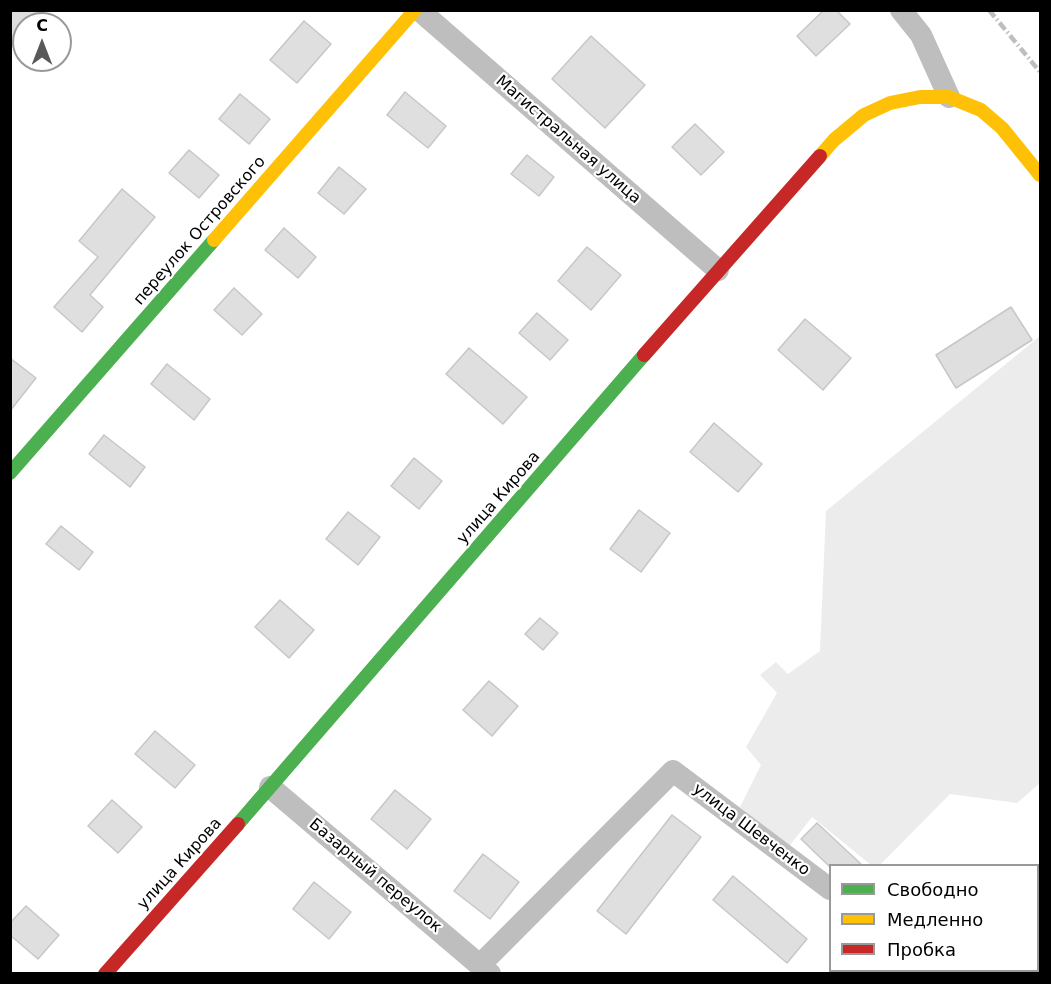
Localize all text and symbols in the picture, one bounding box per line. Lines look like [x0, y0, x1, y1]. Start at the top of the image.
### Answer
north arrow [12, 12, 72, 72]
text: С [36, 16, 48, 35]
street label: Магистральная улица [492, 72, 644, 208]
street label: переулок Островского [130, 153, 270, 309]
street label: улица Кирова [453, 448, 545, 548]
street label: улица Шевченко [689, 780, 813, 880]
street label: улица Кирова [134, 814, 226, 914]
street label: Базарный переулок [305, 815, 445, 937]
legend [829, 864, 1039, 972]
text: Свободно [887, 879, 979, 900]
text: Медленно [887, 909, 983, 930]
text: Пробка [887, 939, 956, 960]

